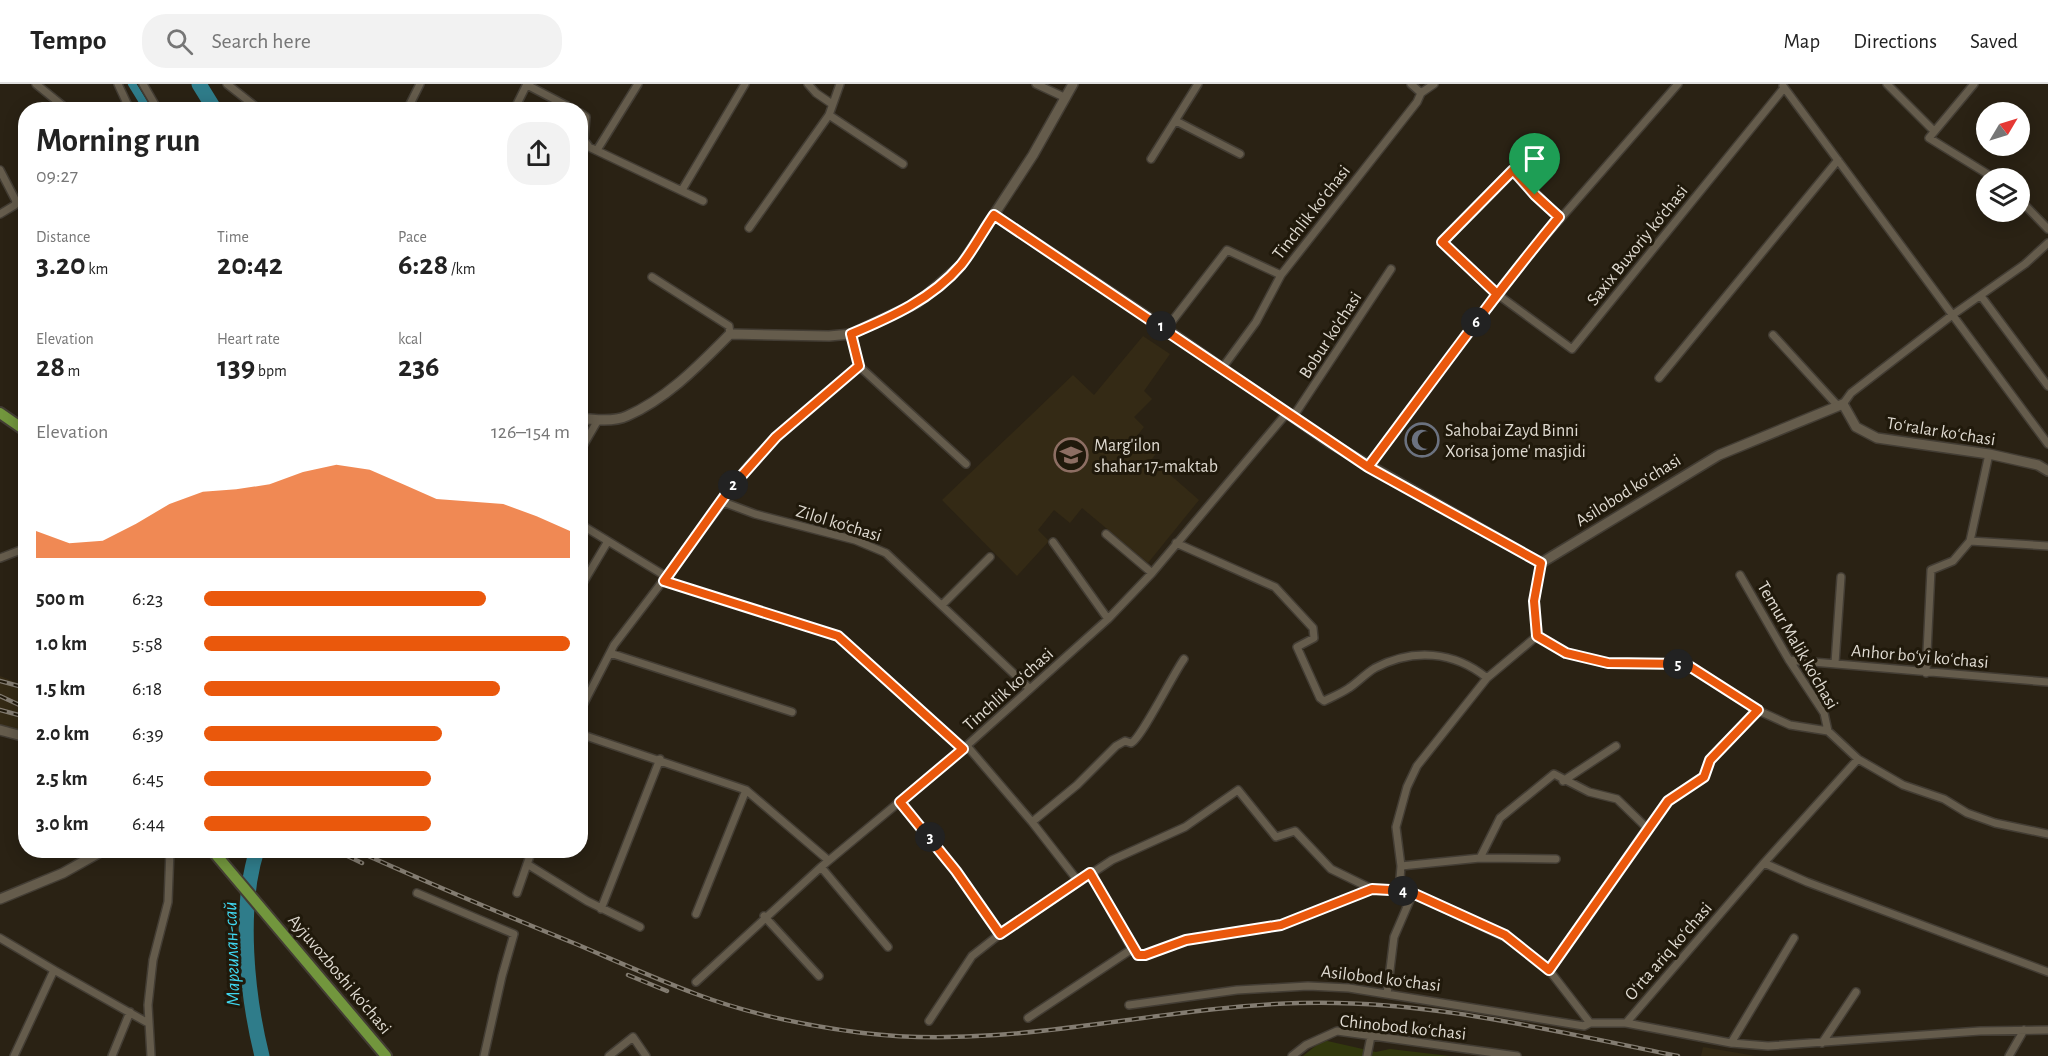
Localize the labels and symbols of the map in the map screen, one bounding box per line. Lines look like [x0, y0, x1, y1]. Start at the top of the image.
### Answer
north arrow [1976, 102, 2030, 156]
pin [1509, 133, 1560, 195]
street label: Tinchlik koʻchasi [1270, 162, 1354, 263]
street label: Saxix Buxoriy ko‘chasi [1584, 182, 1692, 309]
street label: Bobur ko'chasi [1296, 289, 1365, 382]
pin: 6 [1461, 307, 1491, 337]
pin: 1 [1146, 311, 1176, 341]
street label: Toʻralar koʻchasi [1885, 414, 1997, 449]
mosque icon: Sahobai Zayd Binni Xorisa jome' masjidi [1404, 422, 1440, 458]
place label: Sahobai Zayd Binni Xorisa jome' masjidi [1445, 422, 1586, 461]
school or university icon: Marg'ilon shahar 17-maktab [1053, 437, 1089, 473]
place label: Marg'ilon shahar 17-maktab [1094, 437, 1218, 476]
street label: Asilobod koʻchasi [1573, 451, 1684, 530]
pin: 2 [718, 470, 748, 500]
street label: Zilol ko‘chasi [794, 502, 884, 545]
street label: Temur Malik ko'chasi [1753, 579, 1841, 712]
street label: Anhor boʻyi koʻchasi [1850, 642, 1989, 672]
street label: Tinchlik koʻchasi [960, 645, 1057, 735]
pin: 5 [1663, 649, 1693, 679]
pin: 3 [915, 822, 945, 852]
pin: 4 [1388, 876, 1418, 906]
street label: Oʻrta ariq koʻchasi [1622, 899, 1716, 1004]
water label: Маргилан-сай [220, 901, 244, 1007]
street label: Ayjuvozboshi ko'chasi [284, 911, 394, 1038]
street label: Asilobod koʻchasi [1320, 963, 1442, 995]
street label: Chinobod koʻchasi [1339, 1012, 1467, 1044]

